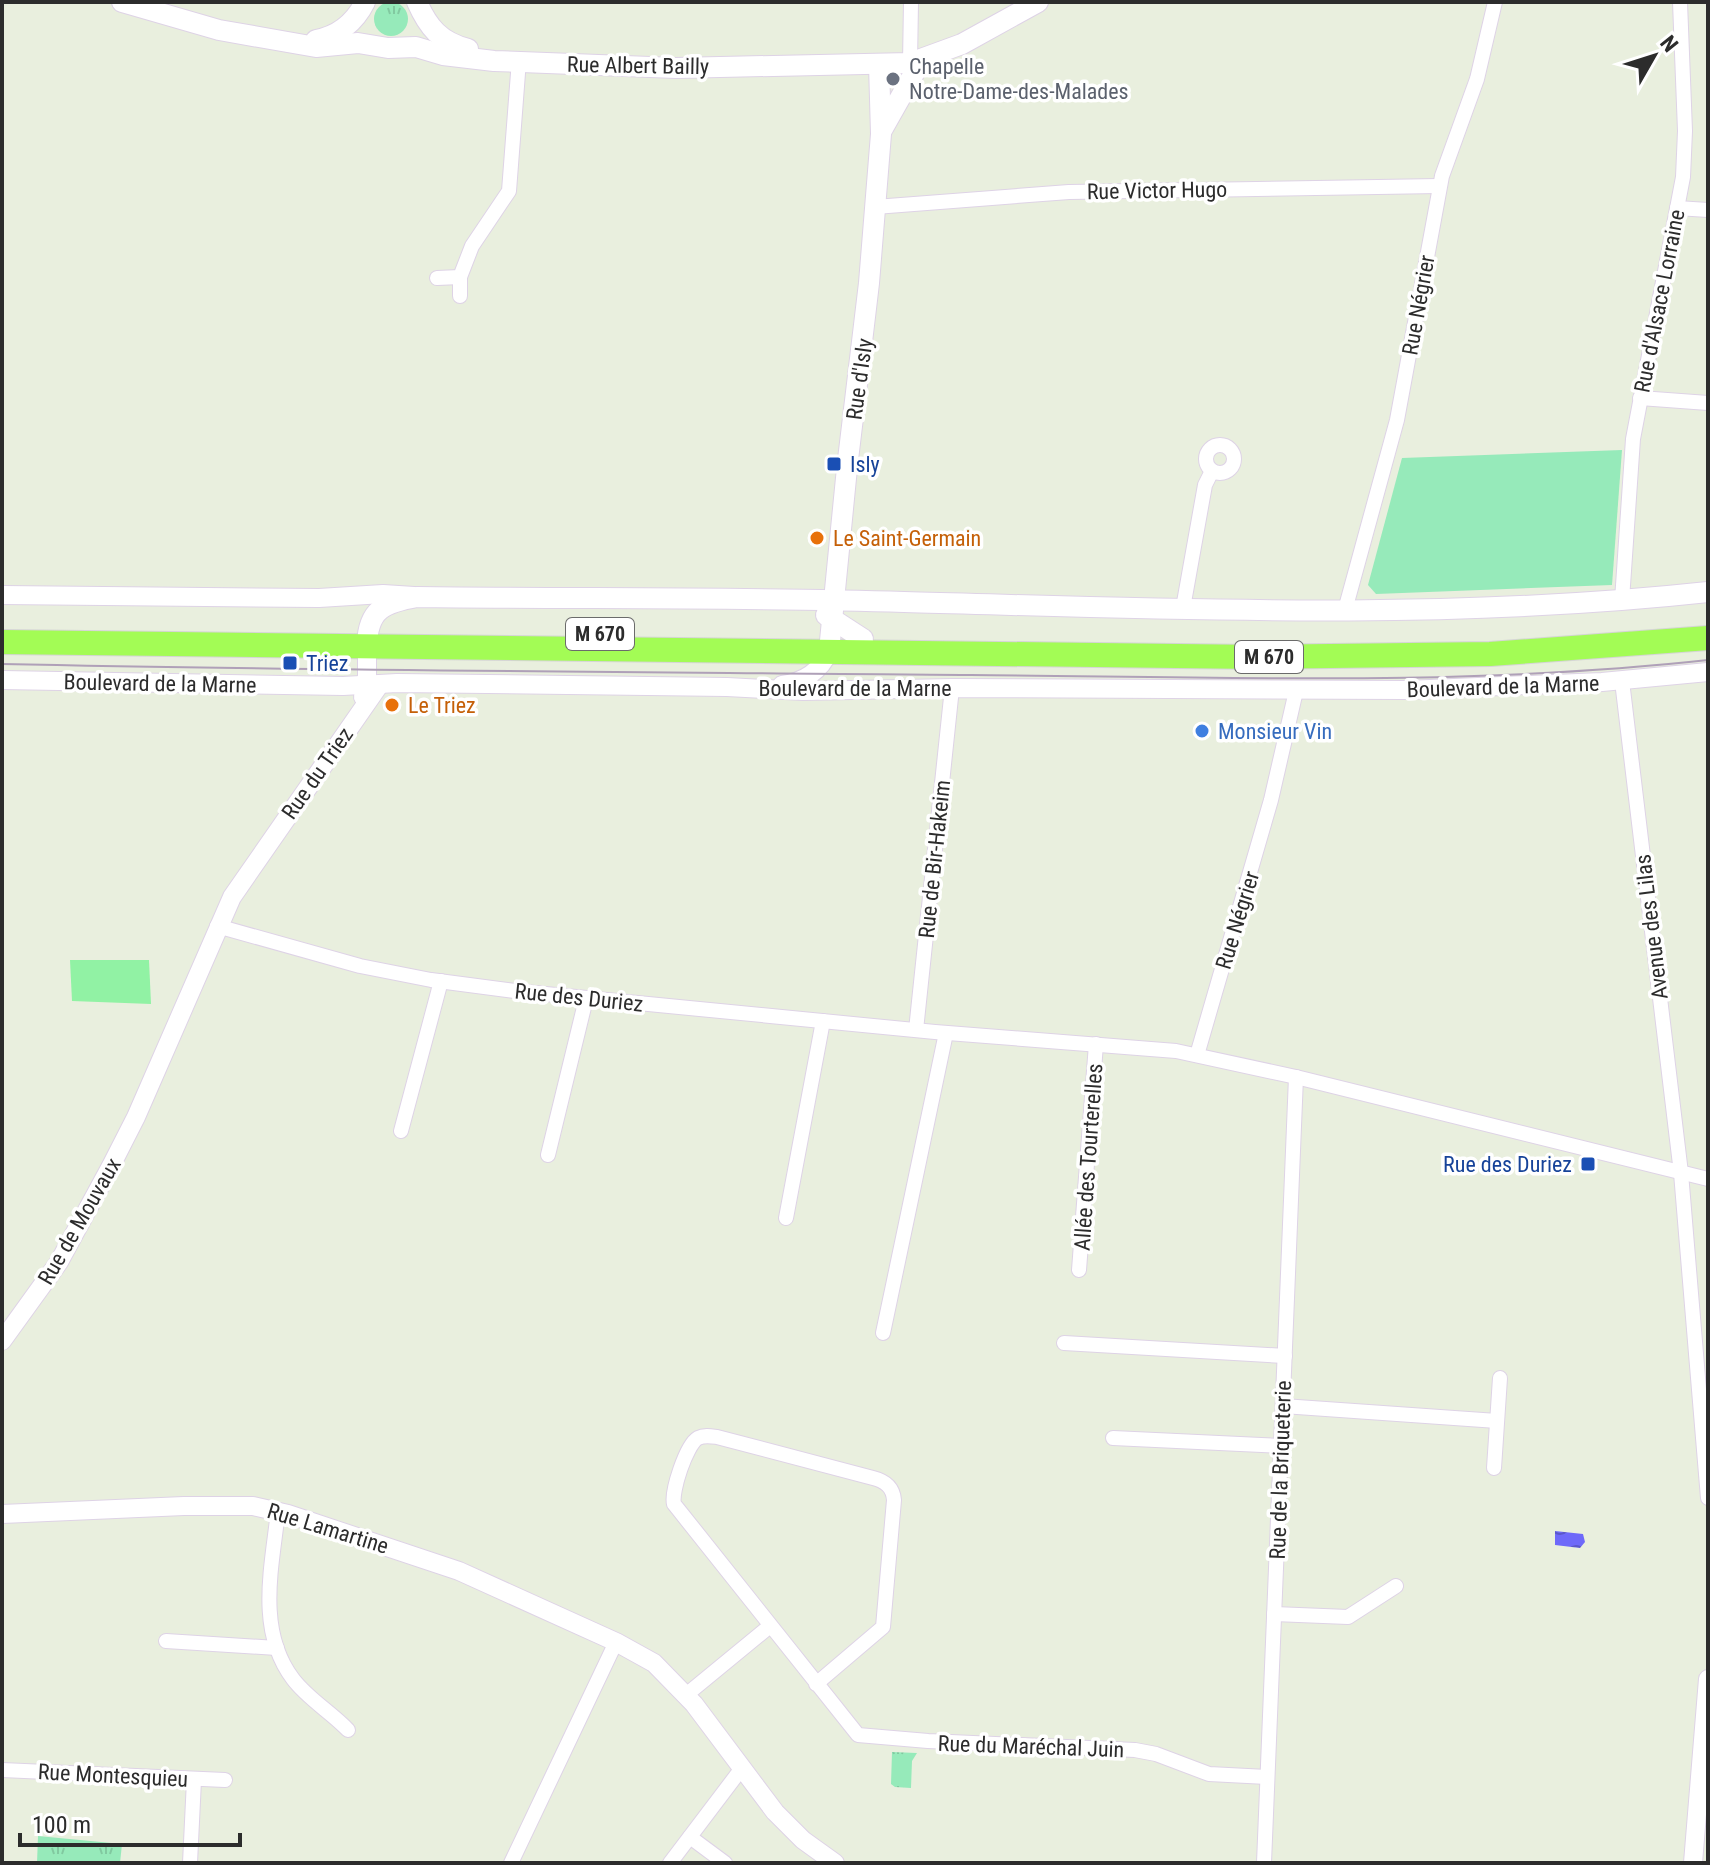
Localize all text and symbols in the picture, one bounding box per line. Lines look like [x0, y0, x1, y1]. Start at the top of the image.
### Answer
north arrow [1614, 16, 1694, 96]
text: N [1655, 31, 1683, 57]
street label: Rue Albert Bailly [567, 52, 709, 79]
place label: Chapelle Notre-Dame-des-Malades [909, 54, 1129, 104]
marker: Chapelle Notre-Dame-des-Malades [884, 70, 902, 88]
street label: Rue Victor Hugo [1087, 177, 1227, 204]
street label: Rue d'Alsace Lorraine [1629, 207, 1690, 395]
street label: Rue Négrier [1397, 253, 1440, 357]
street label: Rue d'Isly [841, 337, 878, 422]
place label: Isly [850, 452, 880, 477]
marker: Isly [825, 455, 843, 473]
place label: Le Saint-Germain [833, 526, 981, 551]
marker: Le Saint-Germain [808, 529, 826, 547]
road number: M 670 [566, 618, 634, 650]
road number: M 670 [1235, 641, 1303, 673]
place label: Triez [306, 651, 348, 676]
marker: Triez [281, 654, 299, 672]
street label: Boulevard de la Marne [63, 669, 257, 698]
street label: Boulevard de la Marne [1406, 671, 1600, 702]
street label: Boulevard de la Marne [759, 676, 951, 701]
place label: Le Triez [408, 693, 476, 718]
marker: Le Triez [383, 696, 401, 714]
place label: Monsieur Vin [1218, 719, 1332, 744]
marker: Monsieur Vin [1193, 722, 1211, 740]
street label: Rue du Triez [277, 723, 358, 824]
street label: Rue de Bir-Hakeim [914, 779, 955, 939]
street label: Avenue des Lilas [1630, 853, 1673, 1001]
street label: Rue Négrier [1211, 868, 1264, 972]
street label: Rue des Duriez [514, 978, 644, 1017]
street label: Allée des Tourterelles [1069, 1063, 1108, 1252]
place label: Rue des Duriez [1443, 1152, 1572, 1177]
street label: Rue de Mouvaux [33, 1153, 126, 1289]
marker: Rue des Duriez [1579, 1155, 1597, 1173]
street label: Rue de la Briqueterie [1265, 1380, 1296, 1560]
street label: Rue Lamartine [264, 1498, 392, 1559]
street label: Rue du Maréchal Juin [937, 1731, 1125, 1762]
street label: Rue Montesquieu [37, 1759, 189, 1792]
scale bar [20, 1797, 240, 1847]
text: 100 m [32, 1811, 91, 1839]

